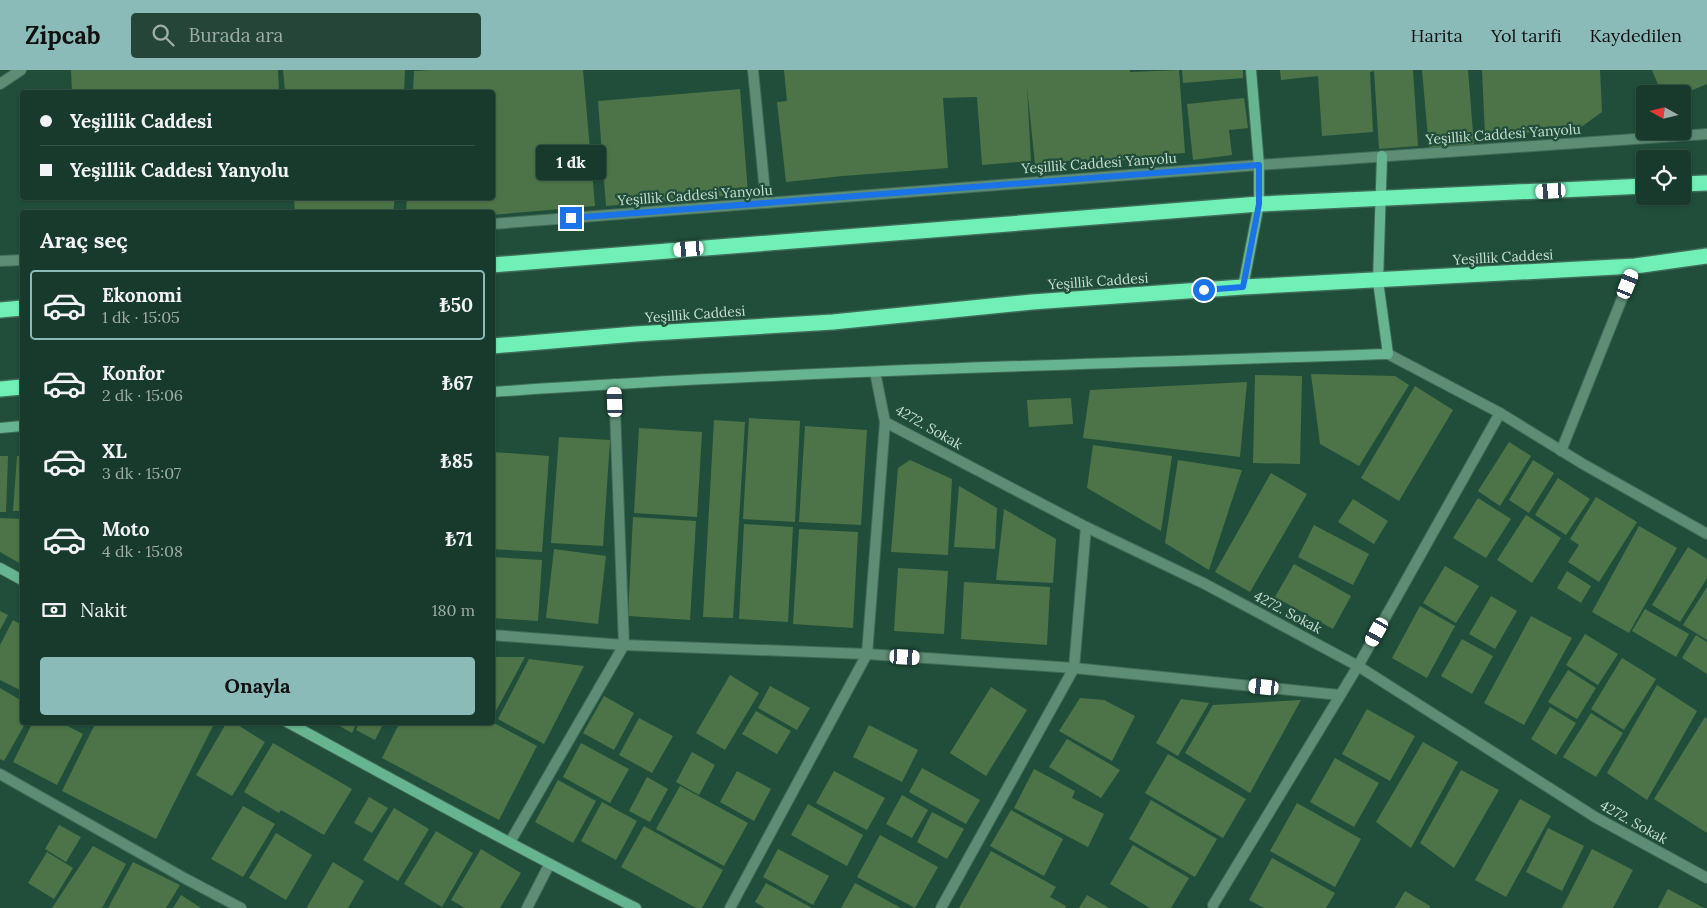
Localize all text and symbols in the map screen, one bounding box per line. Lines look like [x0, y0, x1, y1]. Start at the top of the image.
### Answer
search box [131, 13, 481, 58]
text: Zipcab [25, 20, 101, 51]
icon: search [149, 21, 177, 49]
text: Burada ara [189, 23, 283, 47]
text: Harita [1411, 24, 1463, 47]
text: Yol tarifi [1491, 24, 1561, 47]
text: Kaydedilen [1589, 24, 1682, 47]
north arrow [1636, 85, 1691, 140]
map controls [1636, 85, 1691, 205]
text: Yeşillik Caddesi [70, 109, 212, 133]
street label: Yeşillik Caddesi Yanyolu [1424, 120, 1581, 148]
callout: 1 dk [536, 146, 606, 180]
street label: Yeşillik Caddesi Yanyolu [1020, 149, 1177, 177]
button: locate [1636, 150, 1691, 205]
text: 1 dk [556, 152, 586, 172]
text: Yeşillik Caddesi Yanyolu [70, 158, 289, 182]
street label: Yeşillik Caddesi Yanyolu [616, 181, 773, 209]
car [1535, 183, 1566, 199]
route end [560, 207, 582, 229]
text: Araç seç [40, 226, 128, 254]
car [673, 240, 704, 258]
street label: Yeşillik Caddesi [1451, 245, 1554, 269]
car [1615, 267, 1640, 301]
street label: Yeşillik Caddesi [1046, 269, 1149, 294]
route start [1193, 279, 1215, 301]
icon: car [42, 283, 87, 328]
text: Ekonomi [102, 283, 182, 307]
text: ₺50 [439, 293, 473, 317]
street label: Yeşillik Caddesi [643, 302, 746, 327]
text: 1 dk · 15:05 [102, 307, 180, 327]
icon: car [42, 361, 87, 406]
text: Konfor [102, 361, 165, 385]
text: ₺67 [442, 371, 473, 395]
text: 2 dk · 15:06 [102, 385, 183, 405]
car [606, 387, 623, 417]
street label: 4272. Sokak [892, 401, 966, 454]
icon: car [42, 439, 87, 484]
text: XL [102, 439, 127, 463]
text: ₺85 [441, 449, 473, 473]
text: 3 dk · 15:07 [102, 463, 181, 483]
icon: car [42, 517, 87, 562]
text: Moto [102, 517, 149, 541]
text: ₺71 [445, 527, 473, 551]
text: 4 dk · 15:08 [102, 541, 183, 561]
street label: 4272. Sokak [1251, 587, 1326, 638]
icon: cash [40, 596, 68, 624]
text: Nakit [80, 598, 127, 622]
text: 180 m [432, 600, 475, 620]
car [1363, 615, 1390, 649]
car [889, 649, 920, 665]
button: Onayla [40, 657, 475, 715]
car [1248, 678, 1279, 696]
street label: 4272. Sokak [1597, 796, 1671, 848]

